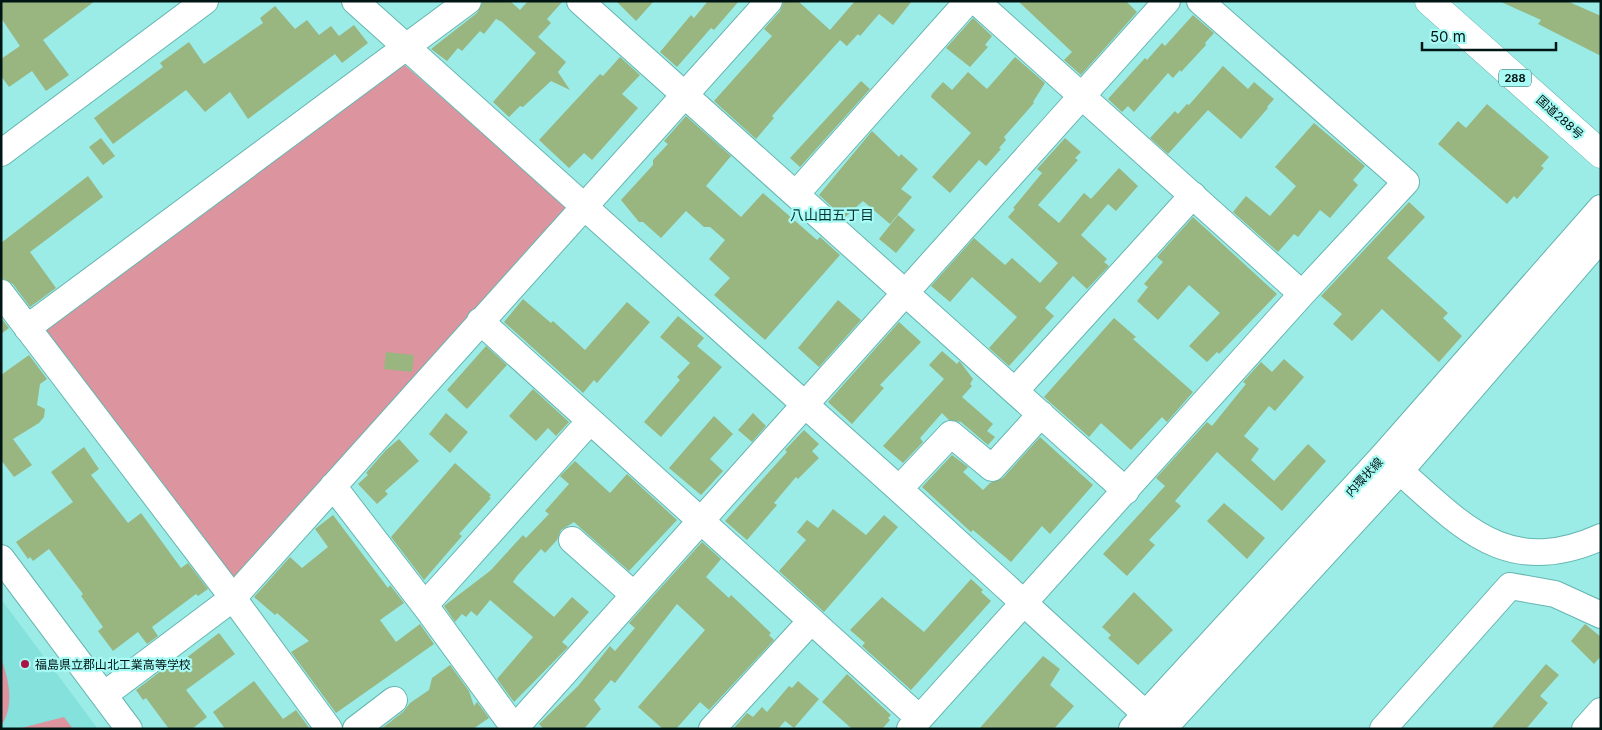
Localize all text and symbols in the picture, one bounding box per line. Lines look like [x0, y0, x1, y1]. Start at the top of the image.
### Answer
scale bar [1422, 20, 1556, 52]
text: 50 m [1430, 27, 1466, 46]
road number: 288 [1499, 70, 1531, 86]
street label: 国道288号 [1533, 92, 1587, 142]
district label: 八山田五丁目 [790, 206, 874, 223]
street label: 内環状線 [1342, 454, 1386, 500]
place label: 福島県立郡山北工業高等学校 [35, 657, 191, 672]
marker: 福島県立郡山北工業高等学校 [19, 658, 31, 670]

